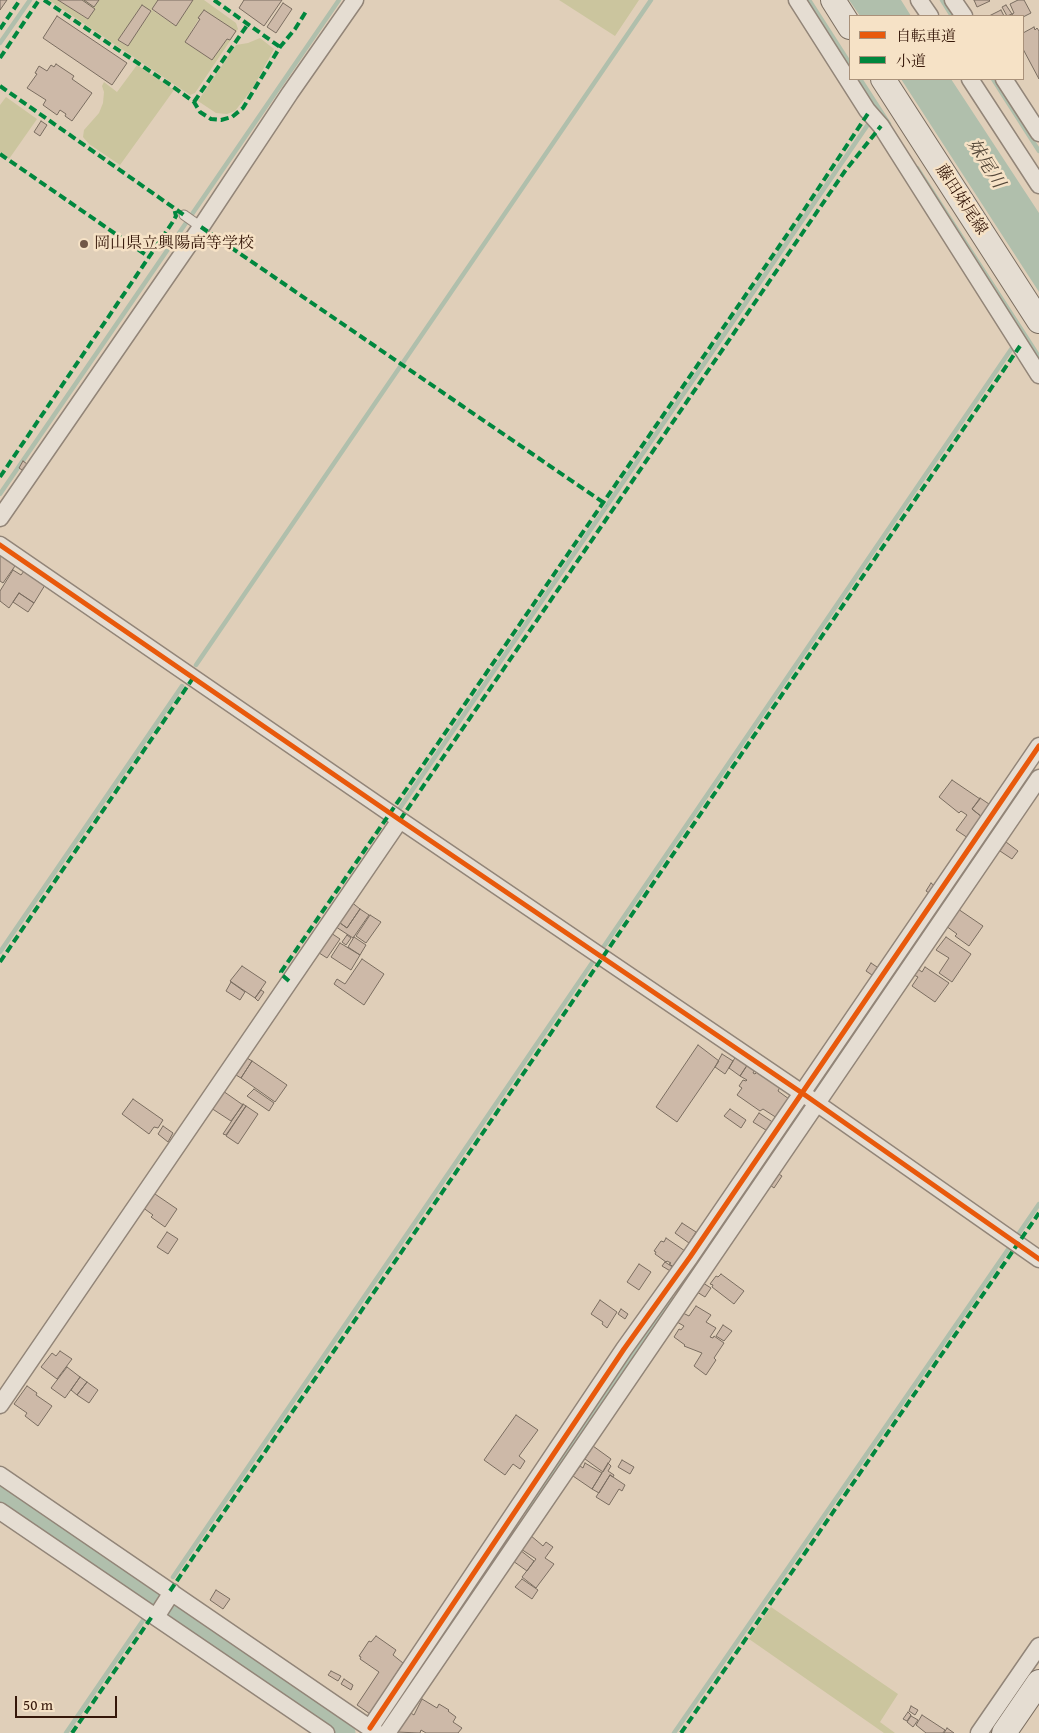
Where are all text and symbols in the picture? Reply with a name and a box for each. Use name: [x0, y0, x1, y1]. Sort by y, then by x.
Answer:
legend: [849, 15, 1024, 80]
text: 自転車道: [896, 25, 956, 46]
text: 小道: [896, 50, 926, 71]
water label: 妹尾川: [962, 135, 1008, 193]
street label: 藤田妹尾線: [931, 161, 991, 239]
place label: 岡山県立興陽高等学校: [94, 234, 254, 254]
marker: 岡山県立興陽高等学校: [78, 238, 90, 250]
scale bar: [18, 1686, 120, 1718]
text: 50 m: [23, 1694, 53, 1715]

